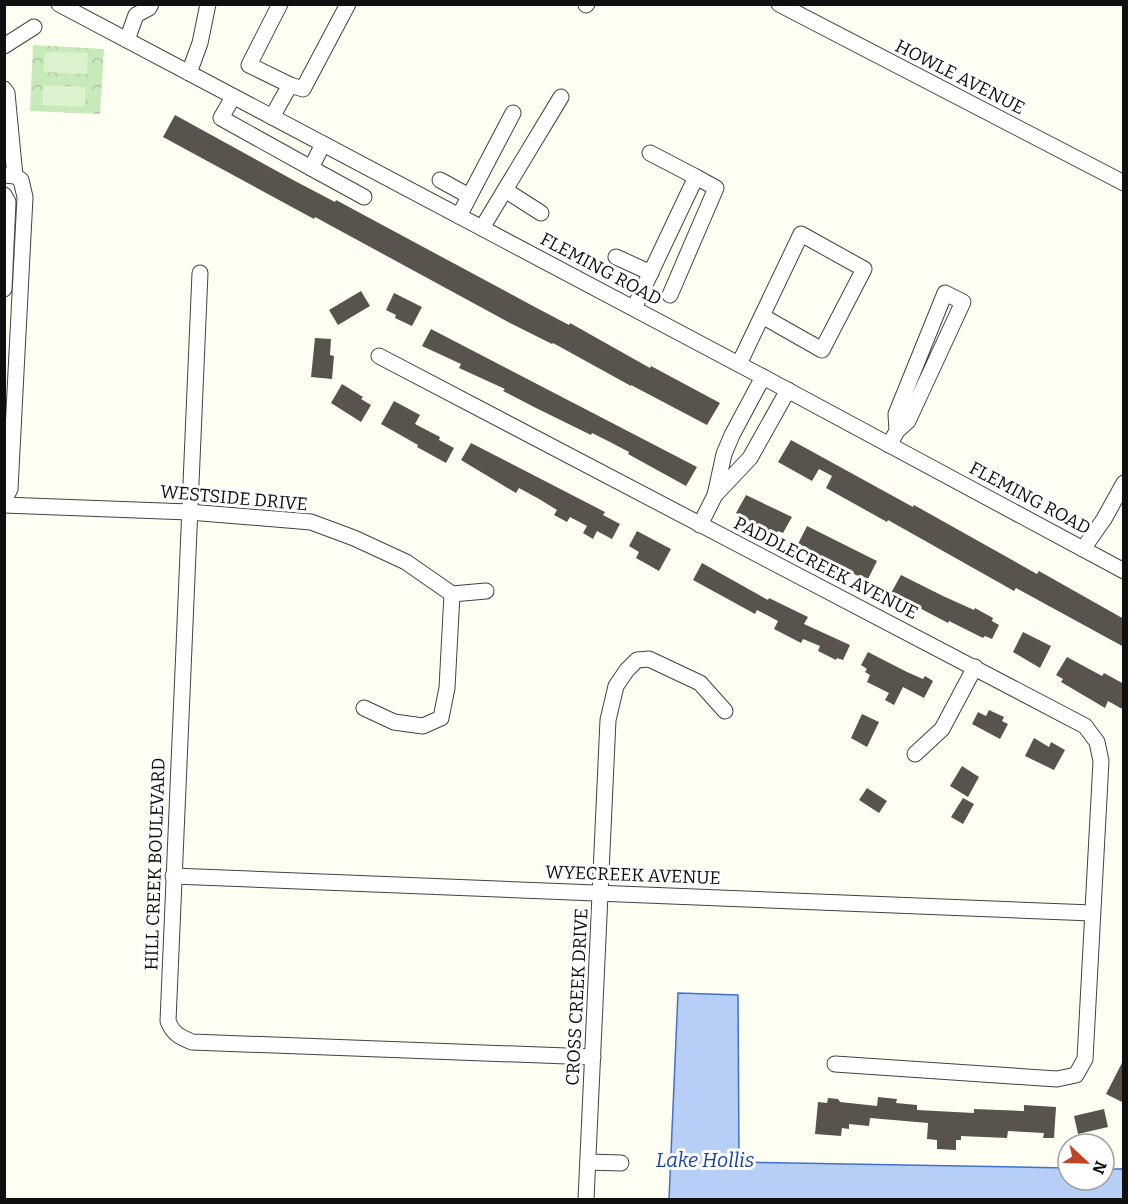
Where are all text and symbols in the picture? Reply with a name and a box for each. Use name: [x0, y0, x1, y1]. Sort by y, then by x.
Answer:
street label: HOWLE AVENUE: [892, 35, 1028, 119]
street label: FLEMING ROAD: [537, 228, 665, 310]
street label: FLEMING ROAD: [966, 457, 1094, 539]
street label: WESTSIDE DRIVE: [159, 481, 309, 515]
street label: PADDLECREEK AVENUE: [730, 512, 922, 624]
street label: HILL CREEK BOULEVARD: [140, 757, 170, 971]
street label: WYECREEK AVENUE: [545, 861, 721, 889]
street label: CROSS CREEK DRIVE: [561, 908, 593, 1086]
north arrow: [1056, 1132, 1116, 1192]
water label: Lake Hollis: [656, 1148, 754, 1172]
text: N: [1088, 1158, 1111, 1177]

